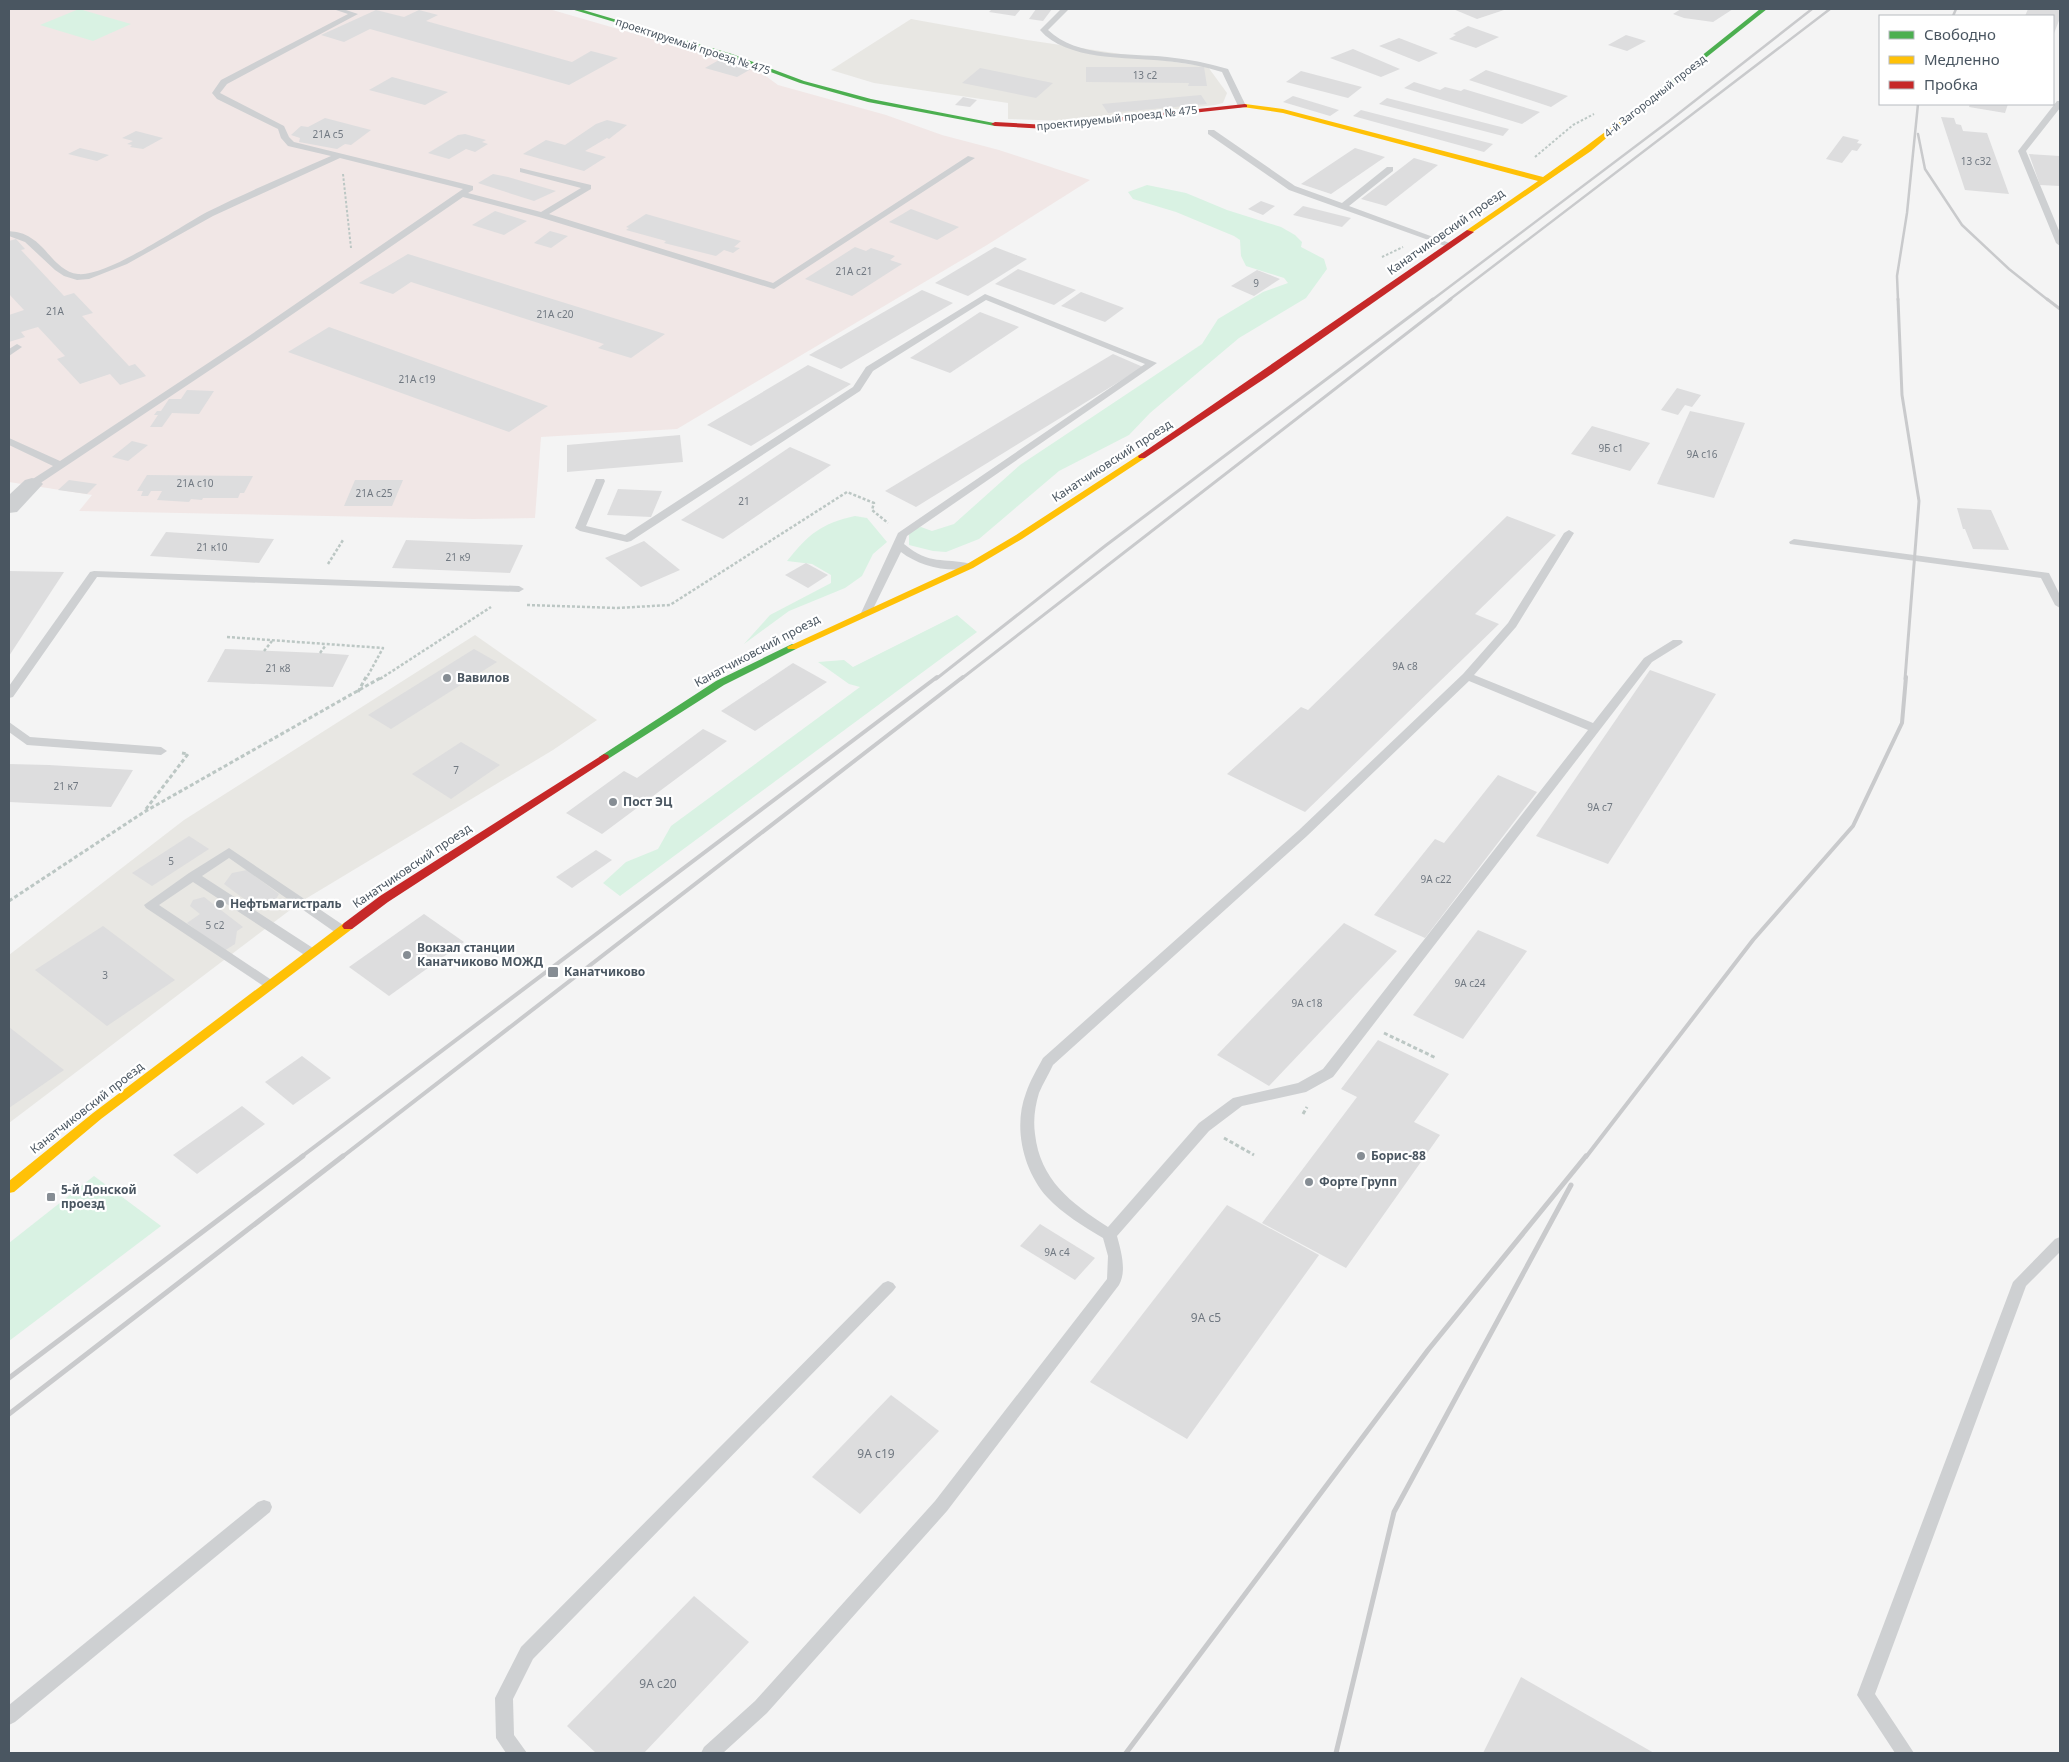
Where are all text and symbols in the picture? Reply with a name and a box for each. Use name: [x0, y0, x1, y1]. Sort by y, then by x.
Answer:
street label: проектируемый проезд № 475: [614, 13, 772, 78]
legend: [1879, 15, 2054, 105]
text: Свободно: [1924, 24, 1996, 44]
text: Медленно: [1924, 49, 2000, 69]
street label: 4-й Загородный проезд: [1601, 51, 1709, 140]
house number: 13 с2: [1133, 68, 1158, 82]
text: Пробка: [1924, 74, 1978, 94]
street label: проектируемый проезд № 475: [1036, 102, 1198, 133]
house number: 21А с5: [312, 127, 344, 141]
house number: 13 с32: [1961, 154, 1991, 168]
street label: Канатчиковский проезд: [1384, 184, 1508, 279]
house number: 21А с21: [836, 264, 872, 278]
house number: 9: [1253, 276, 1259, 290]
house number: 21А: [46, 304, 65, 318]
house number: 21А с20: [537, 307, 574, 321]
house number: 21А с19: [399, 372, 436, 386]
street label: Канатчиковский проезд: [1048, 415, 1176, 506]
house number: 9Б с1: [1598, 441, 1624, 455]
house number: 9А с16: [1686, 447, 1718, 461]
house number: 21А с10: [177, 476, 214, 490]
house number: 21А с25: [356, 486, 393, 500]
house number: 21: [738, 494, 750, 508]
house number: 21 к10: [197, 540, 228, 554]
house number: 21 к9: [445, 550, 471, 564]
street label: Канатчиковский проезд: [691, 610, 823, 691]
house number: 9А с8: [1392, 659, 1418, 673]
house number: 21 к8: [265, 661, 291, 675]
place label: Вавилов: [457, 669, 509, 686]
marker: Вавилов: [441, 672, 453, 684]
house number: 7: [453, 763, 459, 777]
house number: 21 к7: [53, 779, 79, 793]
place label: Пост ЭЦ: [623, 793, 673, 810]
marker: Пост ЭЦ: [607, 796, 619, 808]
house number: 9А с7: [1587, 800, 1613, 814]
street label: Канатчиковский проезд: [349, 819, 475, 912]
house number: 5: [168, 854, 174, 868]
house number: 9А с22: [1420, 872, 1452, 886]
place label: Нефтьмагистраль: [230, 895, 342, 912]
marker: Нефтьмагистраль: [214, 898, 226, 910]
house number: 5 с2: [206, 918, 225, 932]
place label: Вокзал станции Канатчиково МОЖД: [417, 939, 544, 970]
marker: Вокзал станции Канатчиково МОЖД: [401, 949, 413, 961]
place label: Канатчиково: [564, 963, 645, 980]
marker: Канатчиково: [546, 965, 560, 979]
house number: 3: [102, 968, 108, 982]
house number: 9А с24: [1454, 976, 1486, 990]
house number: 9А с18: [1291, 996, 1323, 1010]
street label: Канатчиковский проезд: [26, 1057, 148, 1157]
place label: Борис-88: [1371, 1147, 1426, 1164]
marker: Борис-88: [1355, 1150, 1367, 1162]
place label: Форте Групп: [1319, 1173, 1397, 1190]
marker: Форте Групп: [1303, 1176, 1315, 1188]
place label: 5-й Донской проезд: [61, 1181, 137, 1212]
marker: 5-й Донской проезд: [45, 1191, 57, 1203]
house number: 9А с4: [1044, 1245, 1070, 1259]
house number: 9А с5: [1191, 1309, 1221, 1326]
house number: 9А с19: [857, 1445, 895, 1462]
house number: 9А с20: [639, 1675, 677, 1692]

